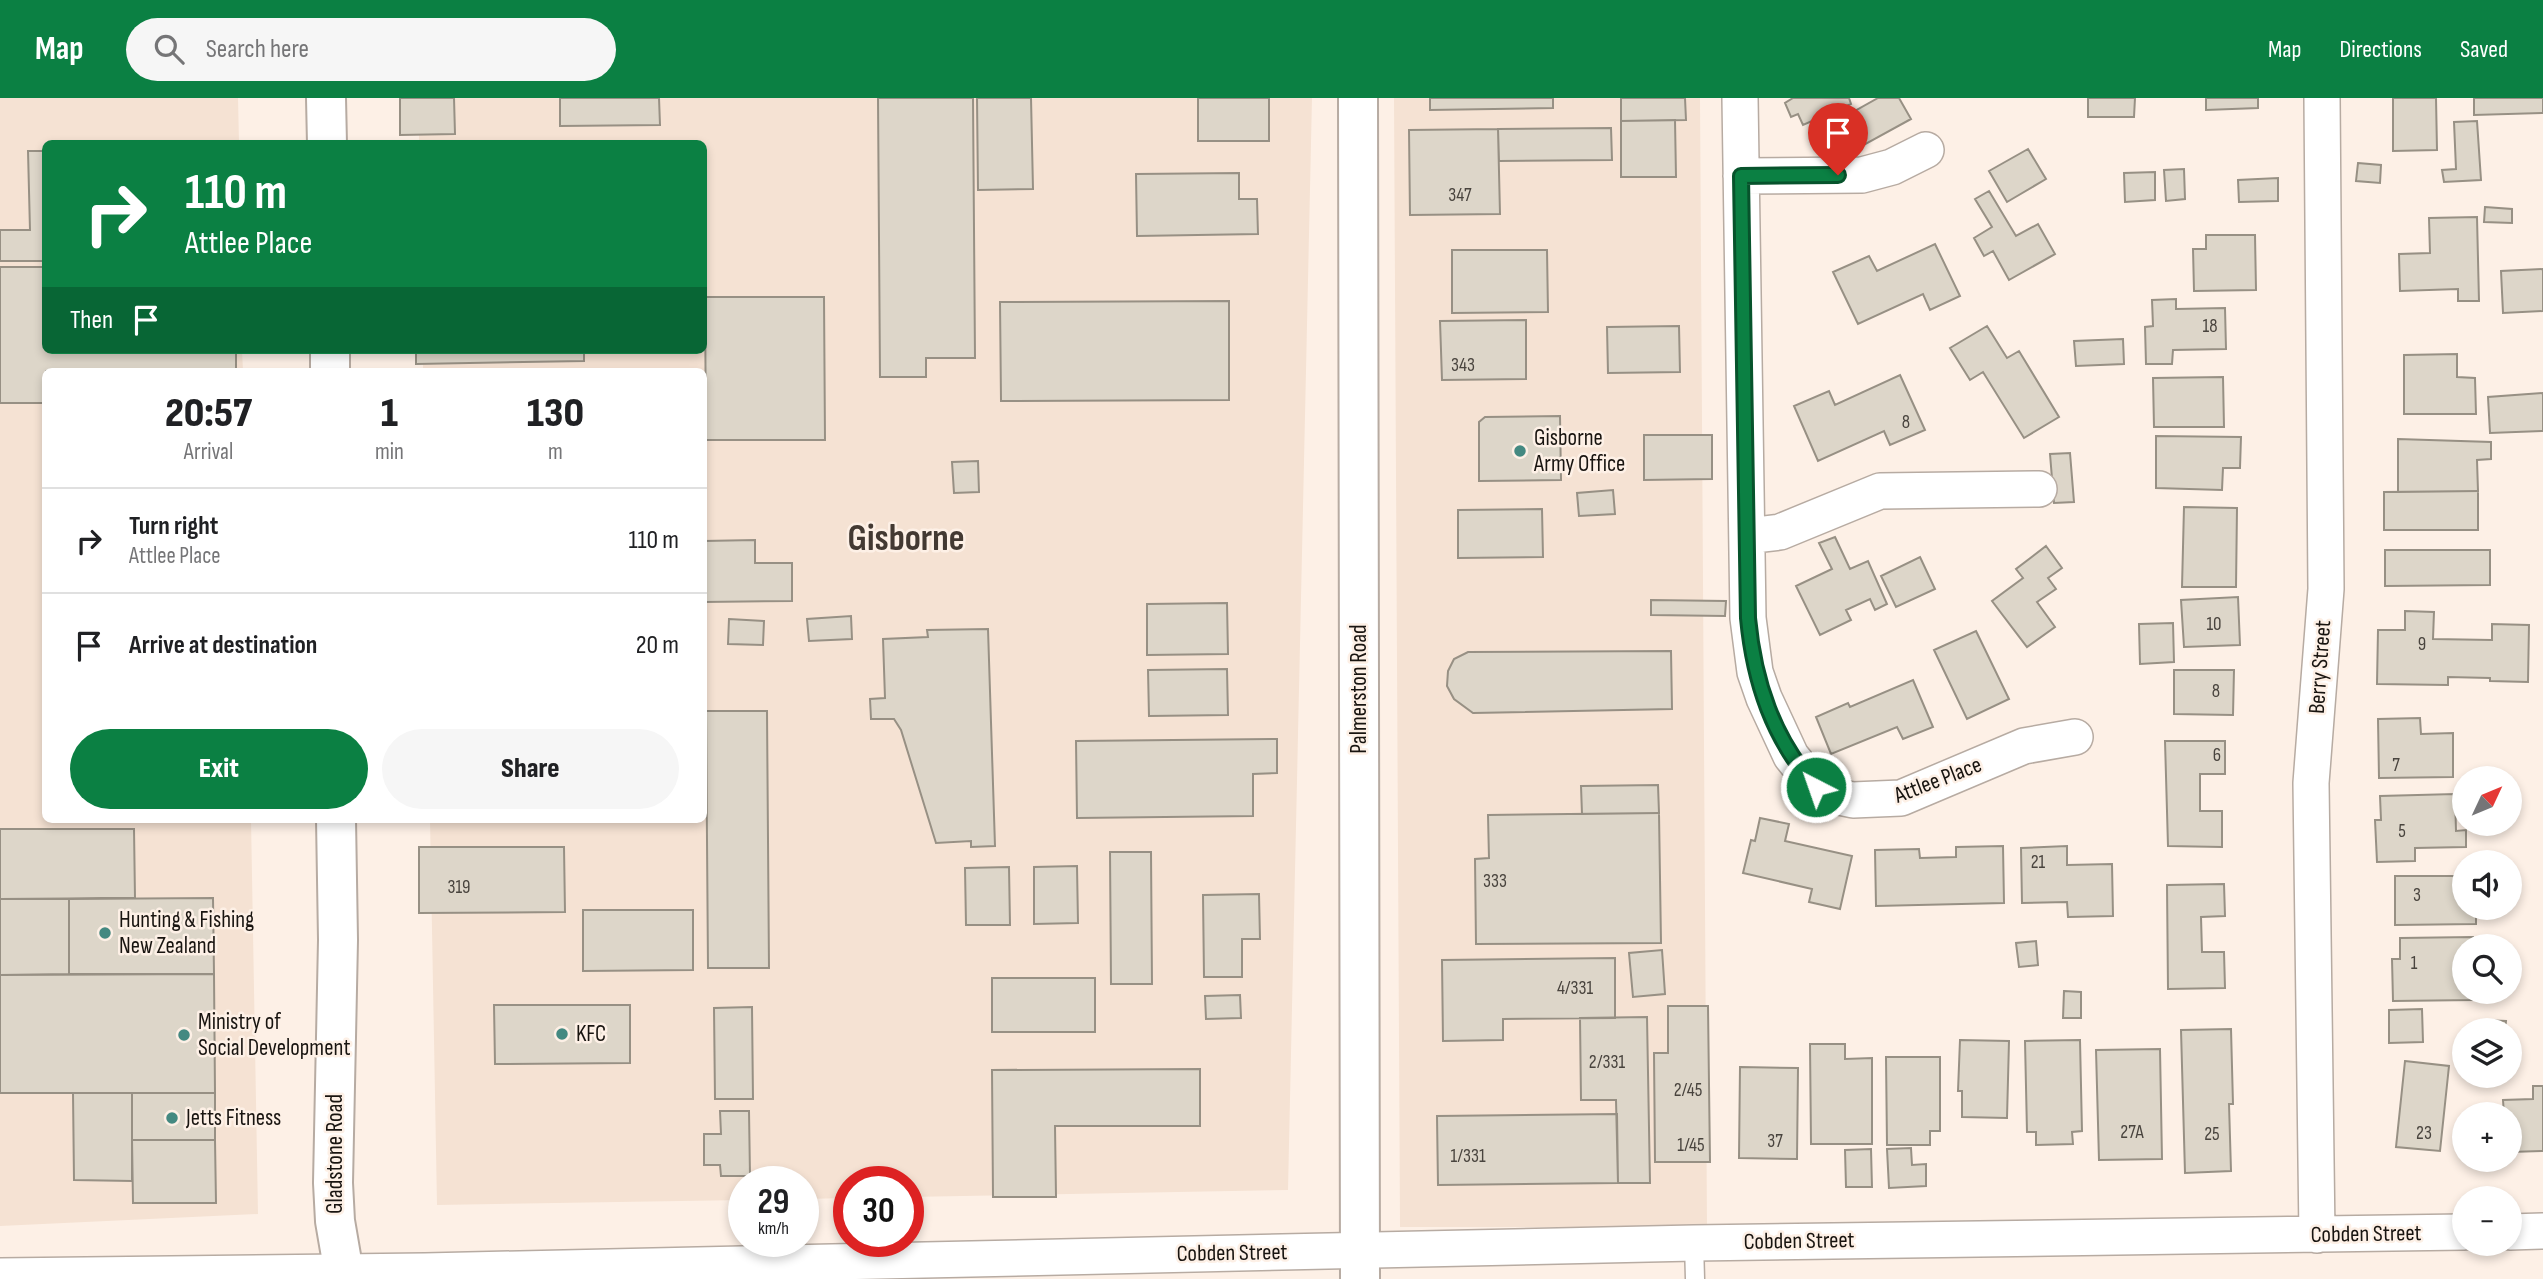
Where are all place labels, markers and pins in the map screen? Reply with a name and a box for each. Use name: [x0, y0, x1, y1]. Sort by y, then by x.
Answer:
pin: [1808, 103, 1868, 175]
place label: Gisborne Army Office: [1533, 424, 1625, 478]
marker: Gisborne Army Office: [1512, 443, 1528, 459]
place label: Hunting & Fishing New Zealand: [119, 906, 254, 960]
marker: Hunting & Fishing New Zealand: [97, 925, 113, 941]
place label: Ministry of Social Development: [198, 1008, 350, 1062]
place label: KFC: [576, 1020, 606, 1048]
marker: KFC: [554, 1026, 570, 1042]
marker: Ministry of Social Development: [176, 1027, 192, 1043]
place label: Jetts Fitness: [185, 1104, 281, 1132]
marker: Jetts Fitness: [164, 1110, 180, 1126]

